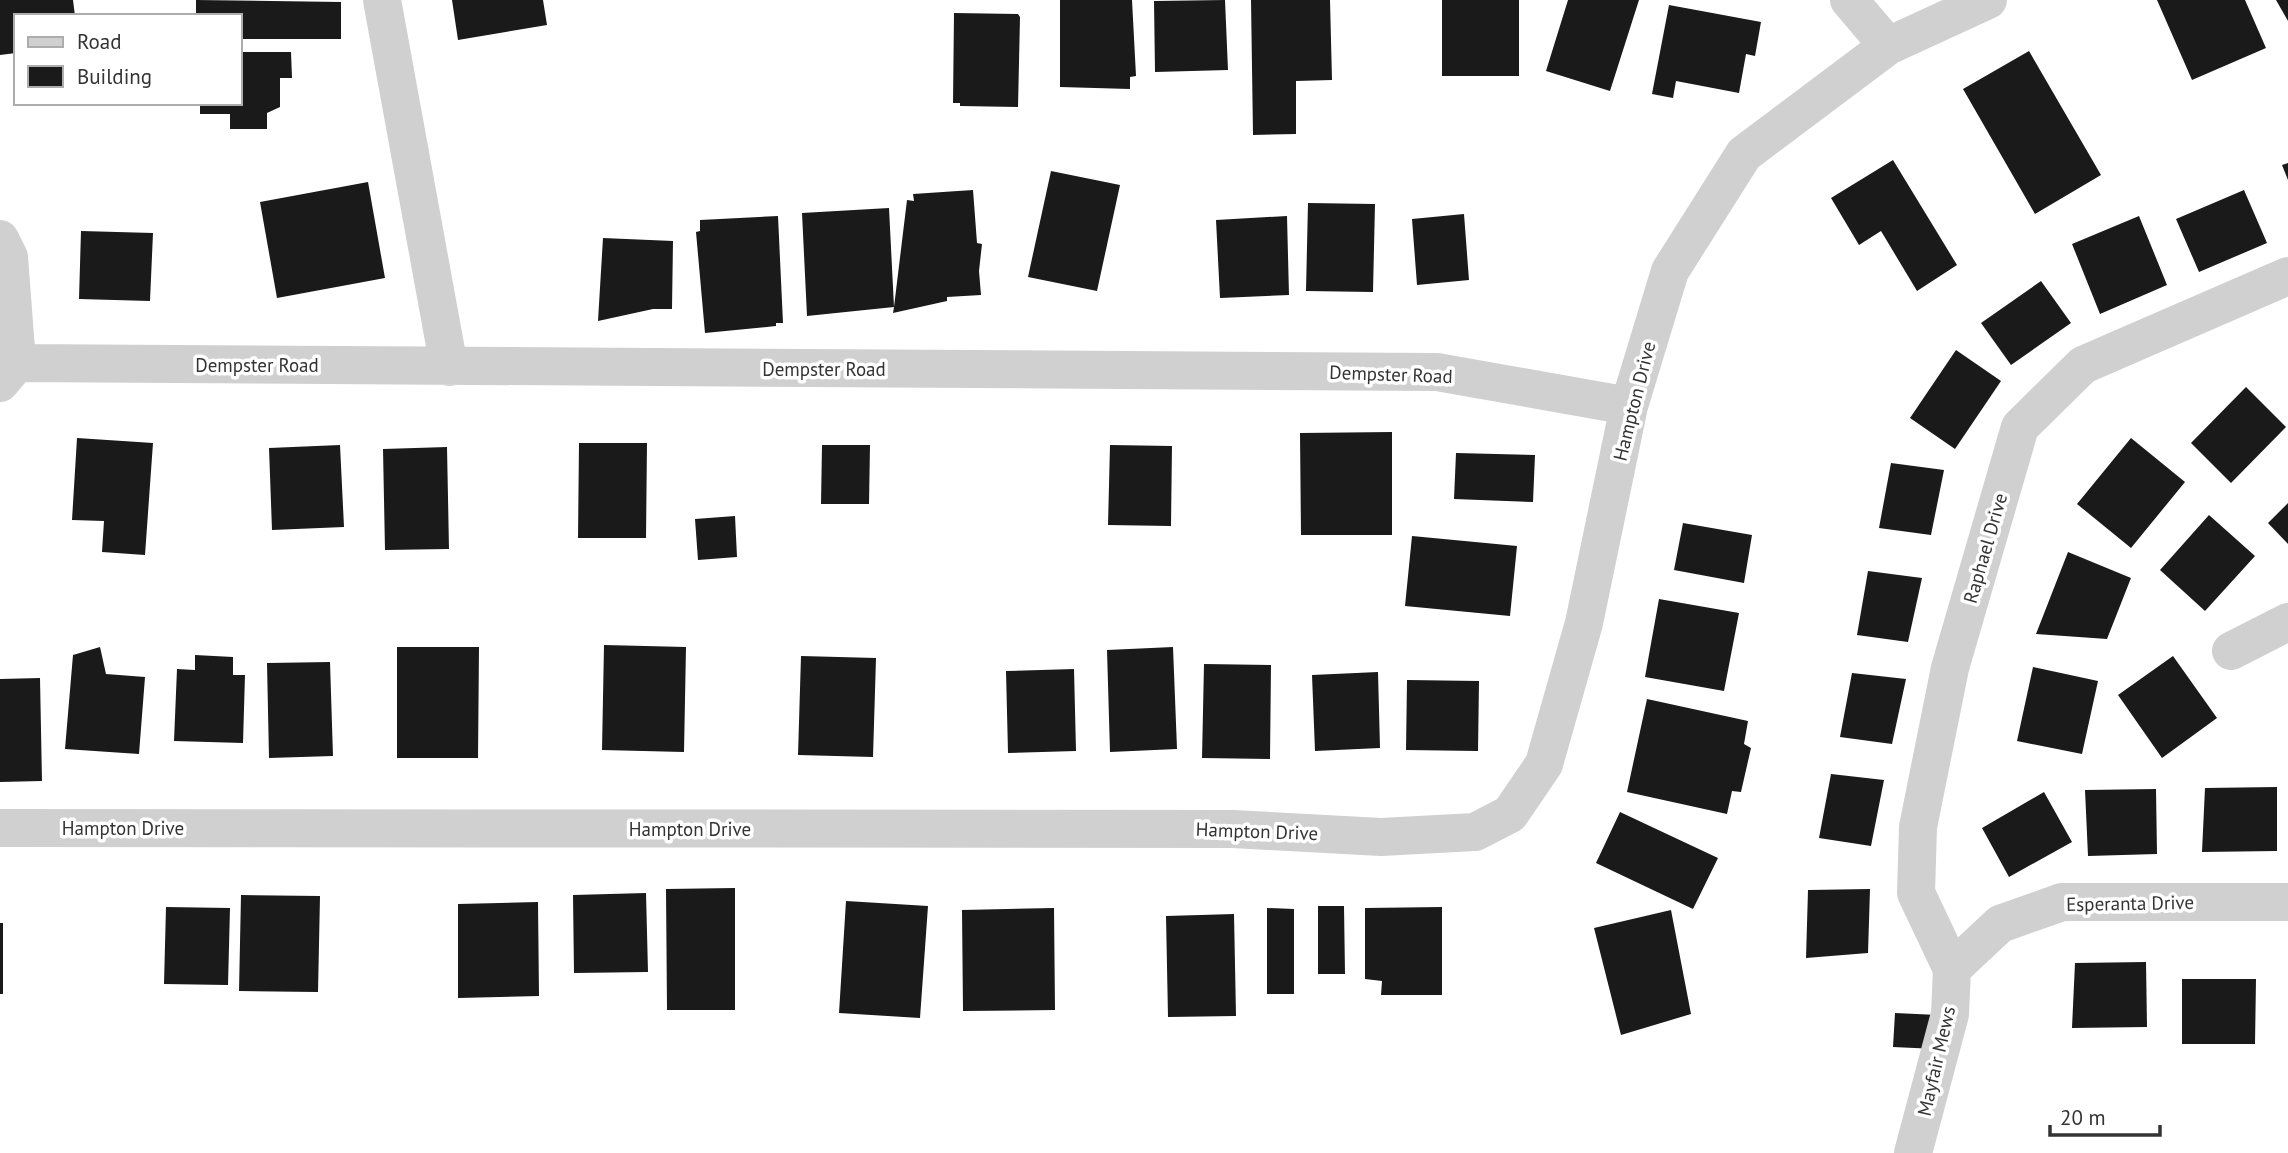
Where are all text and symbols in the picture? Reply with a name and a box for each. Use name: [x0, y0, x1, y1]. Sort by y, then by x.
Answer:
legend: [14, 14, 242, 105]
text: Road: [77, 28, 121, 55]
text: Building: [77, 63, 152, 90]
street label: Hampton Drive: [1608, 339, 1660, 463]
street label: Dempster Road: [195, 353, 319, 377]
street label: Dempster Road: [762, 357, 886, 381]
street label: Dempster Road: [1329, 360, 1453, 388]
street label: Raphael Drive: [1958, 490, 2012, 606]
street label: Hampton Drive: [62, 816, 184, 840]
street label: Hampton Drive: [629, 817, 751, 841]
street label: Hampton Drive: [1195, 817, 1319, 845]
street label: Esperanta Drive: [2066, 890, 2194, 916]
street label: Mayfair Mews: [1912, 1004, 1960, 1118]
scale bar: [2050, 1094, 2160, 1138]
text: 20 m: [2060, 1104, 2106, 1131]

